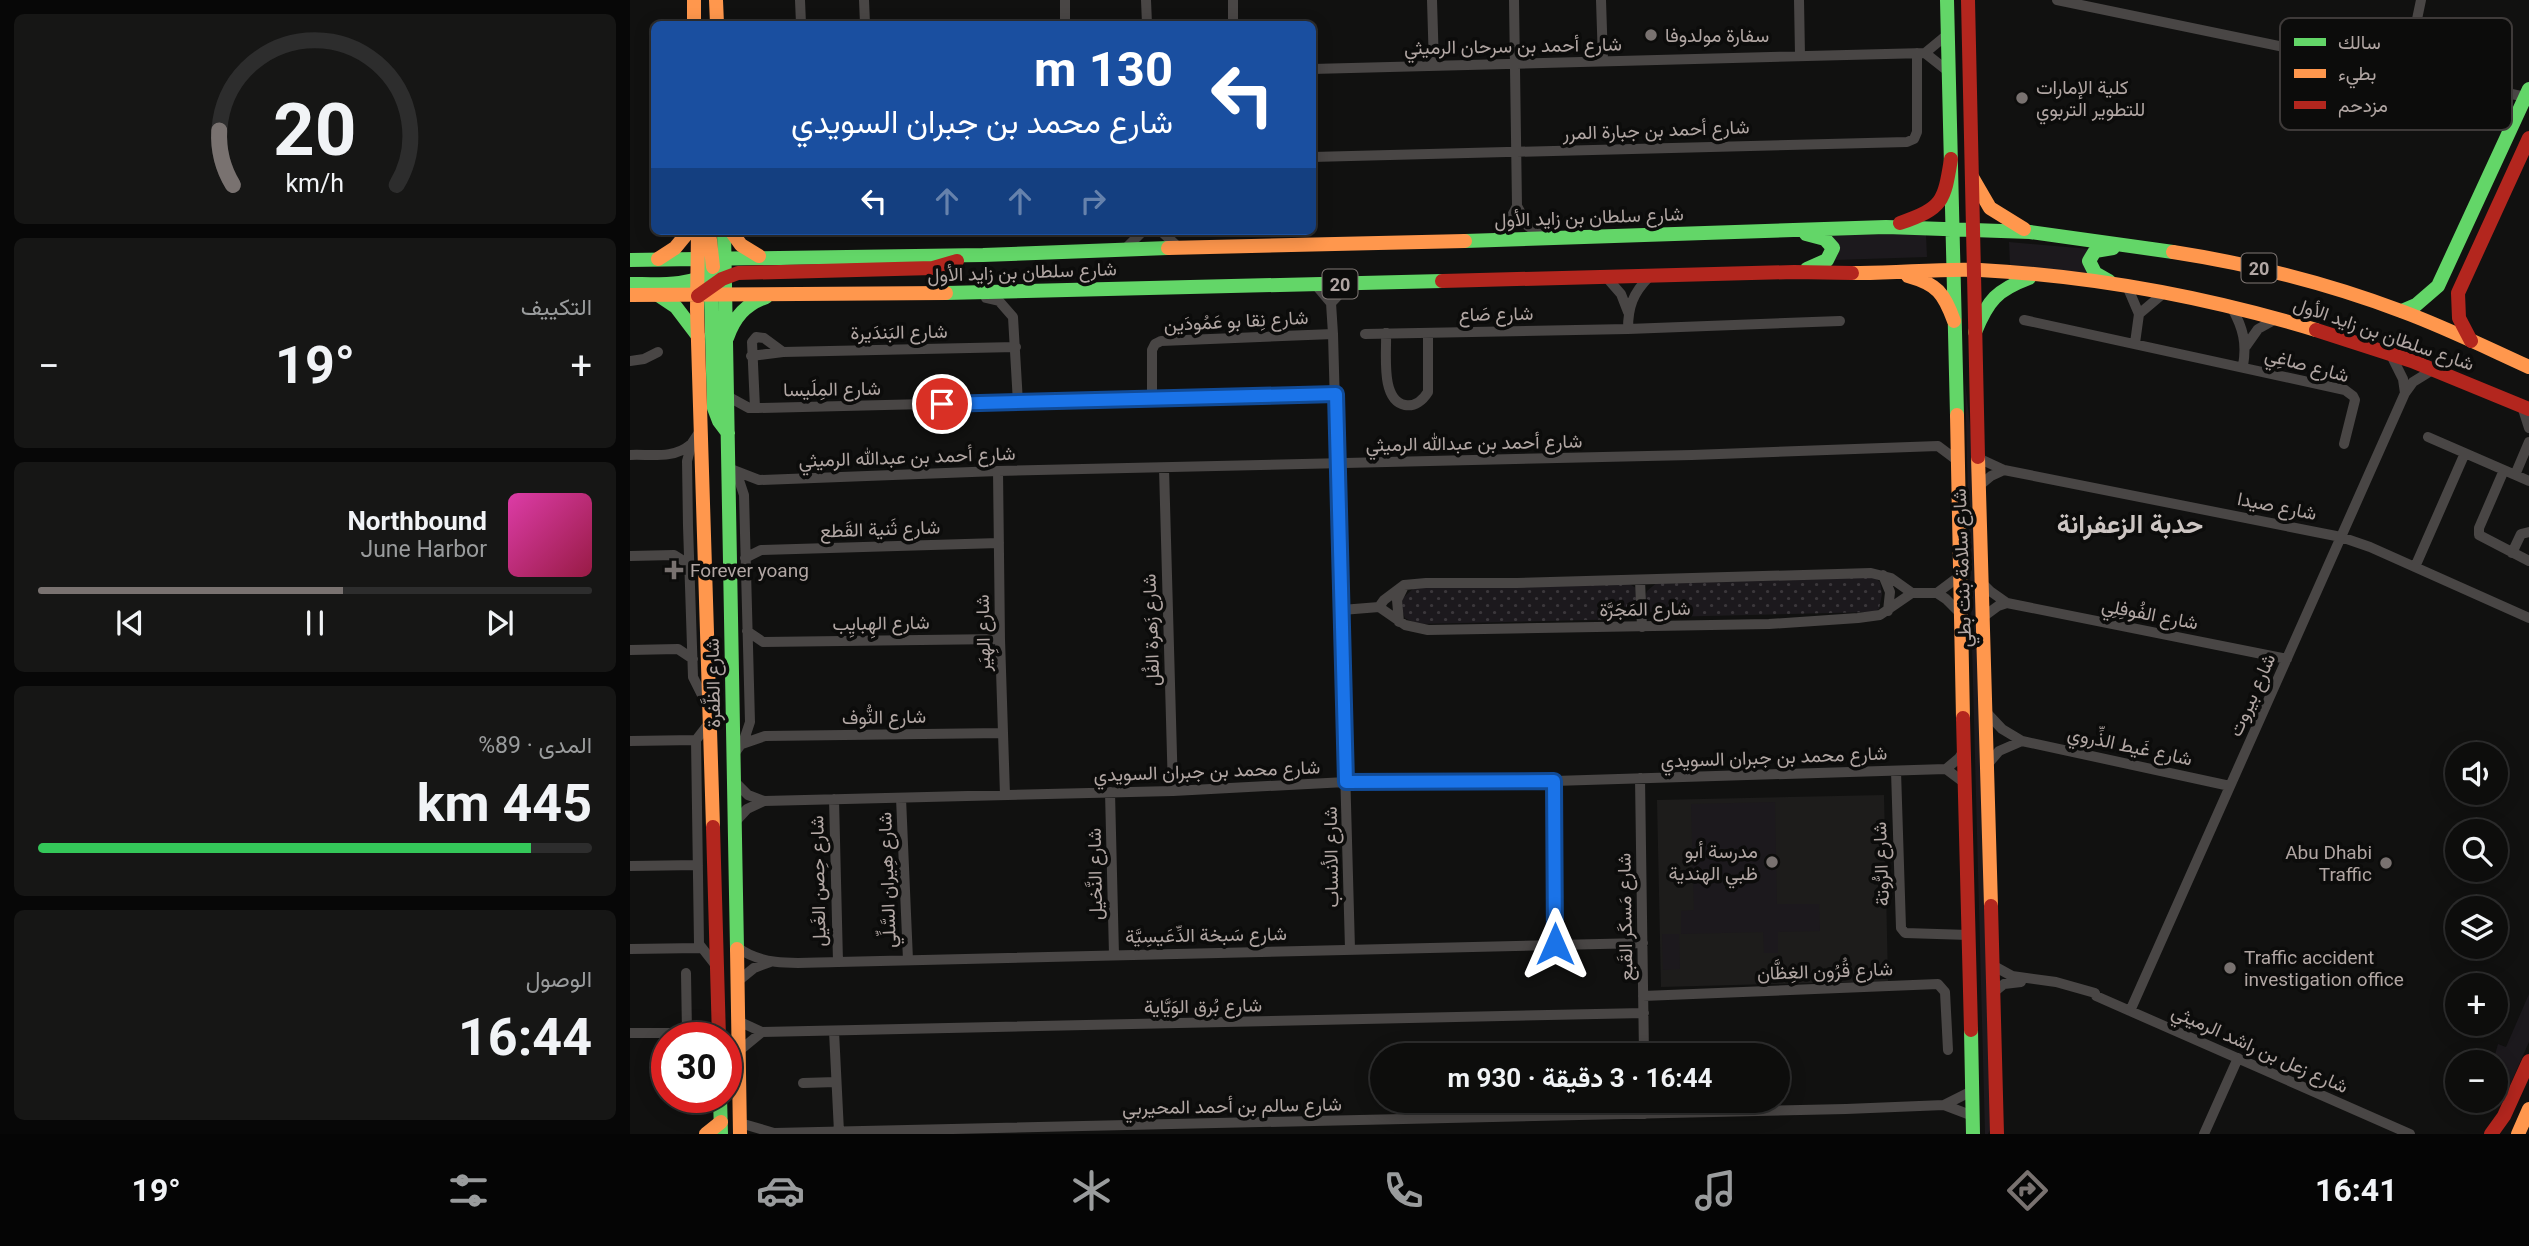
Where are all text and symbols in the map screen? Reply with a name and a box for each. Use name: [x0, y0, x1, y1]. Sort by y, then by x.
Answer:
legend: [2280, 18, 2512, 130]
place label: سفارة مولدوفا: [1665, 24, 1769, 47]
marker: سفارة مولدوفا: [1643, 27, 1659, 43]
text: سالك: [2338, 31, 2381, 54]
street label: شارع أحمد بن سرحان الرميثي: [1404, 33, 1622, 63]
text: 130 m: [1034, 41, 1173, 98]
icon: left: [1197, 49, 1288, 140]
text: بطيء: [2338, 62, 2376, 89]
place label: كلية الإمارات للتطوير التربوي: [2036, 76, 2145, 125]
text: 20: [273, 87, 357, 173]
marker: كلية الإمارات للتطوير التربوي: [2014, 90, 2030, 106]
text: مزدحم: [2338, 94, 2388, 118]
text: شارع محمد بن جبران السويدي: [791, 103, 1173, 141]
street label: شارع أحمد بن جبارة المرر: [1561, 115, 1750, 146]
text: km/h: [286, 169, 344, 198]
icon: left: [855, 182, 893, 220]
icon: ahead: [928, 182, 966, 220]
icon: ahead: [1001, 182, 1039, 220]
icon: right: [1074, 182, 1112, 220]
street label: شارع سلطان بن زايد الأول: [1494, 202, 1684, 233]
road number: 20: [2242, 254, 2276, 282]
street label: شارع سلطان بن زايد الأول: [927, 257, 1117, 288]
road number: 20: [1322, 270, 1358, 298]
street label: شارع سلطان بن زايد الأول: [2290, 292, 2477, 377]
text: التكييف: [521, 294, 592, 321]
street label: شارع صَاع: [1458, 302, 1534, 327]
street label: شارع نِقا بو عَمُودَين: [1163, 306, 1309, 337]
street label: شارع البَندَيرة: [850, 320, 948, 345]
text: 19°: [275, 335, 355, 396]
street label: شارع صاغِي: [2261, 343, 2352, 391]
text: −: [38, 344, 60, 388]
text: +: [570, 344, 592, 388]
pin: [912, 374, 972, 434]
street label: شارع المِلَيسا: [783, 377, 881, 402]
icon: arrive: [923, 385, 961, 423]
street label: شارع أحمد بن عبدالله الرميثي: [1365, 430, 1583, 460]
street label: شارع أحمد بن عبدالله الرميثي: [798, 442, 1016, 476]
street label: شارع صيدا: [2235, 487, 2319, 526]
street label: شارع سلامة بنت بطي: [1948, 488, 1980, 648]
text: Northbound: [347, 506, 487, 536]
district label: حدبة الزعفرانة: [2057, 509, 2203, 540]
street label: شارع ثَنية القَطع: [819, 515, 941, 545]
text: June Harbor: [360, 536, 487, 563]
place label: Forever yoang: [690, 559, 809, 582]
marker: Forever yoang: [664, 560, 684, 580]
street label: شارع زَهرة الفُل: [1138, 573, 1165, 687]
street label: شارع الفُوفِلِي: [2099, 593, 2200, 639]
street label: شارع الهِيَر: [971, 594, 999, 673]
street label: شارع المَجَرَّة: [1599, 597, 1691, 622]
icon: previous: [111, 604, 149, 642]
icon: pause: [296, 604, 334, 642]
icon: next: [481, 604, 519, 642]
street label: شارع الهِبايِب: [832, 611, 930, 640]
street label: شارع الظَّفرة: [699, 638, 726, 728]
street label: شارع بيروت: [2224, 650, 2281, 740]
street label: شارع النُّوف: [842, 703, 926, 730]
street label: شارع غَيط الذِّروي: [2065, 719, 2195, 774]
text: المدى · 89%: [478, 732, 592, 759]
street label: شارع محمد بن جبران السويدي: [1660, 742, 1888, 776]
map controls: [2445, 742, 2508, 1113]
button: sound: [2445, 742, 2508, 805]
street label: شارع محمد بن جبران السويدي: [1093, 756, 1321, 790]
text: 445 km: [417, 773, 592, 834]
street label: شارع الأنساب: [1319, 806, 1344, 908]
street label: شارع هِيران السَّلِّي: [870, 811, 905, 948]
street label: شارع حِصن الغَيل: [805, 815, 832, 947]
button: search: [2445, 819, 2508, 882]
street label: شارع الرُّوتة: [1868, 821, 1895, 907]
street label: شارع النَّخيل: [1083, 828, 1108, 920]
place label: مدرسة أبو ظبي الهندية: [1669, 840, 1758, 889]
place label: Abu Dhabi Traffic: [2285, 841, 2372, 886]
street label: شارع مَسكَر القَبع: [1612, 853, 1640, 981]
marker: مدرسة أبو ظبي الهندية: [1764, 854, 1780, 870]
marker: Abu Dhabi Traffic: [2378, 855, 2394, 871]
button: layers: [2445, 896, 2508, 959]
position arrow: [1518, 907, 1592, 981]
street label: شارع سَبخة الدِّعَيسِيَّة: [1125, 922, 1287, 949]
place label: Traffic accident investigation office: [2244, 946, 2404, 991]
street label: شارع قُرُون الغِظَّان: [1757, 955, 1893, 986]
marker: Traffic accident investigation office: [2222, 960, 2238, 976]
text: الوصول: [526, 966, 592, 993]
button: +: [2445, 973, 2508, 1036]
street label: شارع بُرق الوَيَّاية: [1144, 993, 1262, 1020]
street label: شارع زعل بن راشد الرميثي: [2167, 1000, 2352, 1102]
text: 16:44: [458, 1007, 592, 1068]
speed limit sign: 30: [651, 1022, 742, 1113]
button: −: [2445, 1050, 2508, 1113]
text: 16:44 · 3 دقيقة · 930 m: [1447, 1063, 1713, 1093]
street label: شارع سالم بن أحمد المحيربي: [1122, 1093, 1342, 1123]
icon: filters: [444, 1166, 493, 1215]
icon: car: [756, 1166, 805, 1215]
icon: climate: [1067, 1166, 1116, 1215]
icon: phone: [1379, 1166, 1428, 1215]
icon: music: [1691, 1166, 1740, 1215]
icon: directions: [2003, 1166, 2052, 1215]
text: 19°: [132, 1171, 181, 1209]
text: 16:41: [2315, 1171, 2398, 1209]

